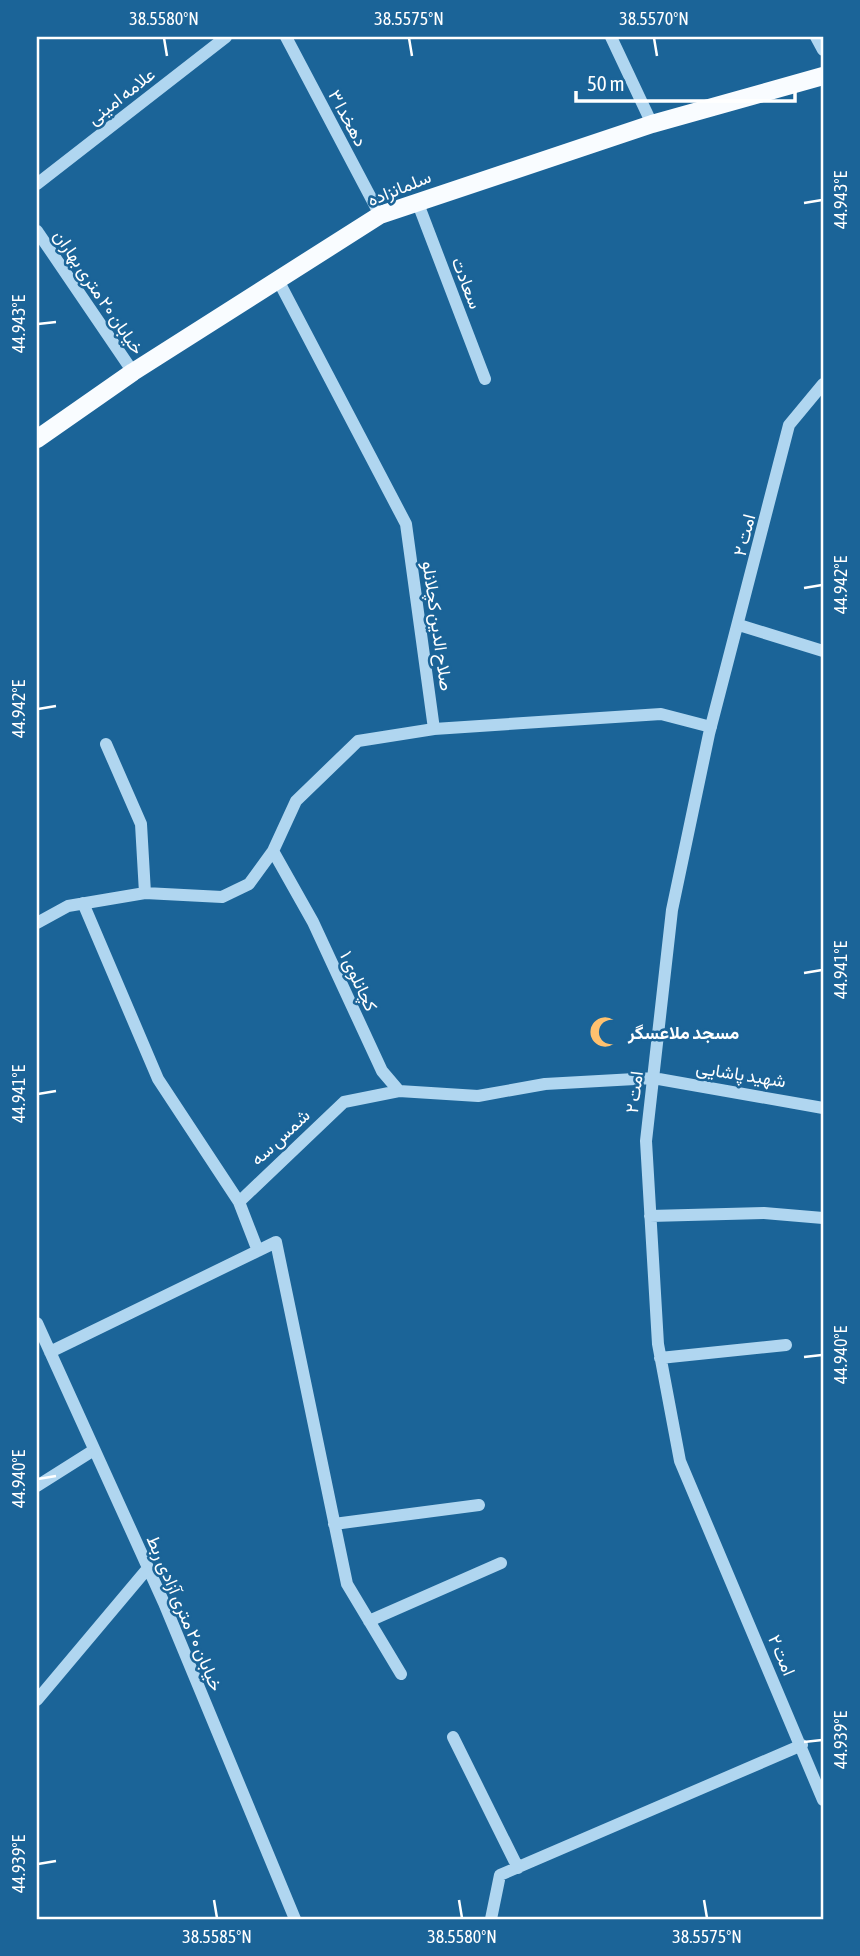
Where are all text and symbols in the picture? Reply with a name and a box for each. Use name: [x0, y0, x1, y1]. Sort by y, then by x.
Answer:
text: 38.5580°N: [129, 8, 199, 29]
text: 38.5575°N: [374, 8, 444, 29]
text: 38.5570°N: [619, 8, 689, 29]
scale bar: [576, 60, 795, 104]
street label: علامه امینی: [83, 63, 159, 130]
text: 50 m: [587, 71, 625, 95]
street label: دهخدا ۳: [324, 86, 372, 150]
street label: سلمانزاده: [364, 166, 434, 211]
text: 44.943°E: [830, 171, 851, 229]
street label: خیابان ۲۰ متری بهاران: [49, 226, 148, 359]
street label: سعادت: [448, 254, 486, 312]
text: 44.943°E: [8, 295, 29, 353]
street label: امت ۲: [729, 512, 759, 558]
text: 44.942°E: [830, 556, 851, 614]
street label: صلاح الدین کچلانلو: [417, 560, 458, 693]
text: 44.942°E: [8, 680, 29, 738]
text: 44.941°E: [830, 941, 851, 999]
street label: کچانلوی ۱: [334, 947, 382, 1015]
mosque icon: مسجد ملاعسگر: [588, 1015, 622, 1049]
place label: مسجد ملاعسگر: [627, 1022, 740, 1044]
street label: شهید پاشایی: [694, 1057, 787, 1093]
text: 44.941°E: [8, 1065, 29, 1123]
street label: امت ۲: [621, 1070, 647, 1114]
street label: شمس سه: [246, 1105, 314, 1170]
text: 44.940°E: [830, 1326, 851, 1384]
text: 44.940°E: [8, 1450, 29, 1508]
street label: خیابان ۲۰ متری آزادی ربط: [142, 1532, 227, 1695]
street label: امت ۲: [764, 1631, 800, 1679]
text: 44.939°E: [830, 1711, 851, 1769]
text: 44.939°E: [8, 1835, 29, 1893]
text: 38.5585°N: [182, 1926, 252, 1947]
text: 38.5580°N: [427, 1926, 497, 1947]
text: 38.5575°N: [672, 1926, 742, 1947]

